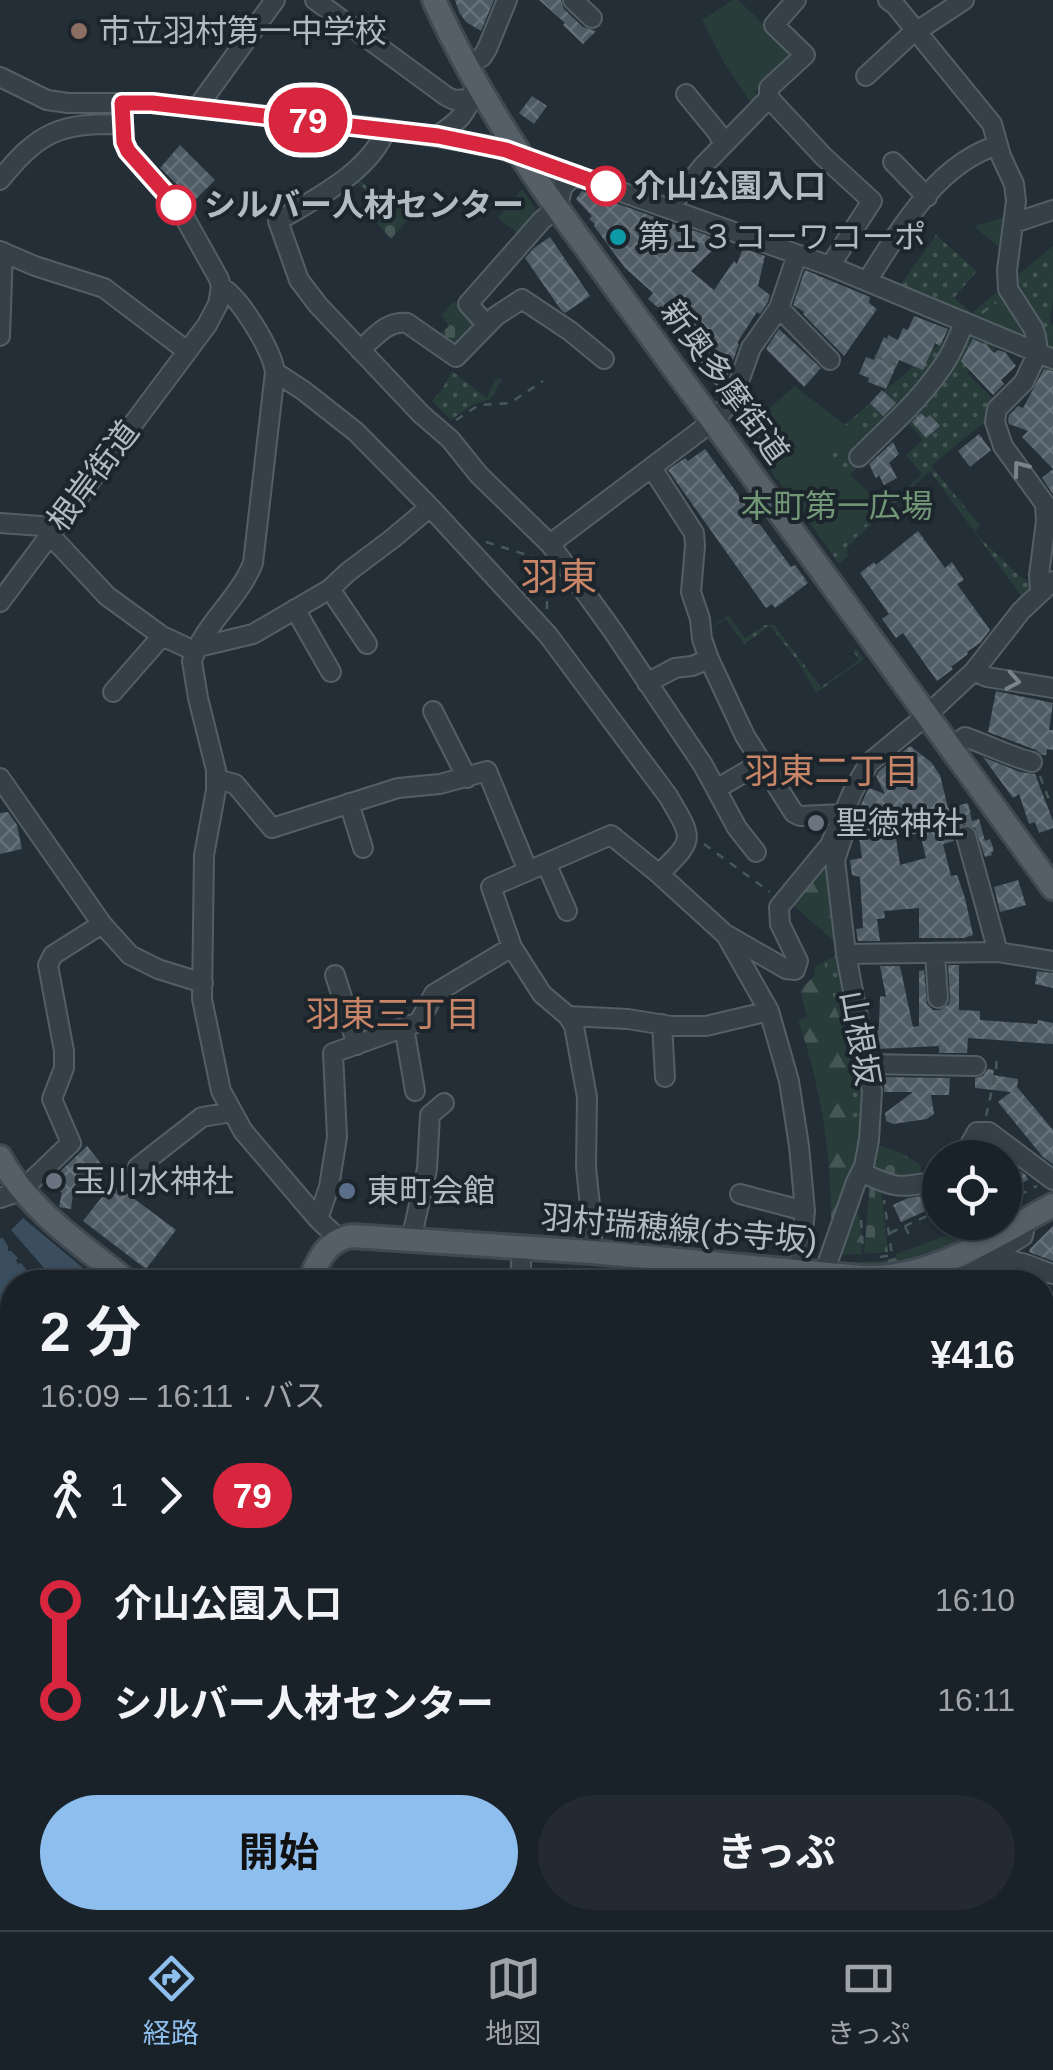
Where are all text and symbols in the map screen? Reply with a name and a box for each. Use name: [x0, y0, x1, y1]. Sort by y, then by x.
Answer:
place label: 市立羽村第一中学校: [99, 13, 387, 49]
marker: 市立羽村第一中学校: [68, 20, 90, 42]
line badge: 79: [263, 88, 353, 152]
text: 79: [289, 101, 327, 140]
marker: 介山公園入口: [587, 167, 625, 205]
place label: 介山公園入口: [634, 168, 826, 204]
marker: シルバー人材センター: [157, 186, 195, 224]
place label: シルバー人材センター: [204, 187, 524, 223]
place label: 第１３コーワコーポ: [638, 219, 926, 255]
marker: 第１３コーワコーポ: [607, 226, 629, 248]
street label: 新奥多摩街道: [654, 294, 796, 470]
street label: 根岸街道: [40, 414, 146, 538]
one-way arrow: [1014, 461, 1031, 479]
park label: 本町第一広場: [741, 488, 933, 524]
district label: 羽東: [521, 556, 597, 598]
one-way arrow: [1005, 670, 1021, 691]
district label: 羽東二丁目: [744, 751, 920, 790]
place label: 聖徳神社: [836, 805, 964, 841]
marker: 聖徳神社: [805, 812, 827, 834]
street label: 山根坂: [834, 988, 886, 1088]
district label: 羽東三丁目: [305, 994, 481, 1033]
map controls: [922, 1140, 1022, 1240]
button: locate: [922, 1140, 1022, 1240]
place label: 玉川水神社: [74, 1163, 234, 1199]
marker: 玉川水神社: [43, 1170, 65, 1192]
place label: 東町会館: [367, 1173, 495, 1209]
marker: 東町会館: [336, 1180, 358, 1202]
street label: 羽村瑞穂線(お寺坂): [539, 1199, 819, 1259]
text: 2 分: [40, 1301, 141, 1363]
text: ¥416: [930, 1334, 1015, 1376]
text: 16:09 – 16:11 · バス: [40, 1378, 326, 1414]
icon: walk: [40, 1468, 95, 1523]
icon: forward: [143, 1468, 198, 1523]
text: 79: [233, 1476, 272, 1515]
text: 1: [110, 1477, 128, 1513]
text: 16:10: [935, 1582, 1015, 1618]
text: 介山公園入口: [114, 1583, 342, 1625]
text: 16:11: [937, 1682, 1015, 1718]
text: シルバー人材センター: [114, 1683, 494, 1725]
button: 開始: [40, 1795, 518, 1910]
button: きっぷ: [538, 1795, 1015, 1910]
tab: 経路: [143, 1951, 199, 2051]
tab: 地図: [485, 1951, 541, 2051]
tab: きっぷ: [827, 1951, 910, 2051]

